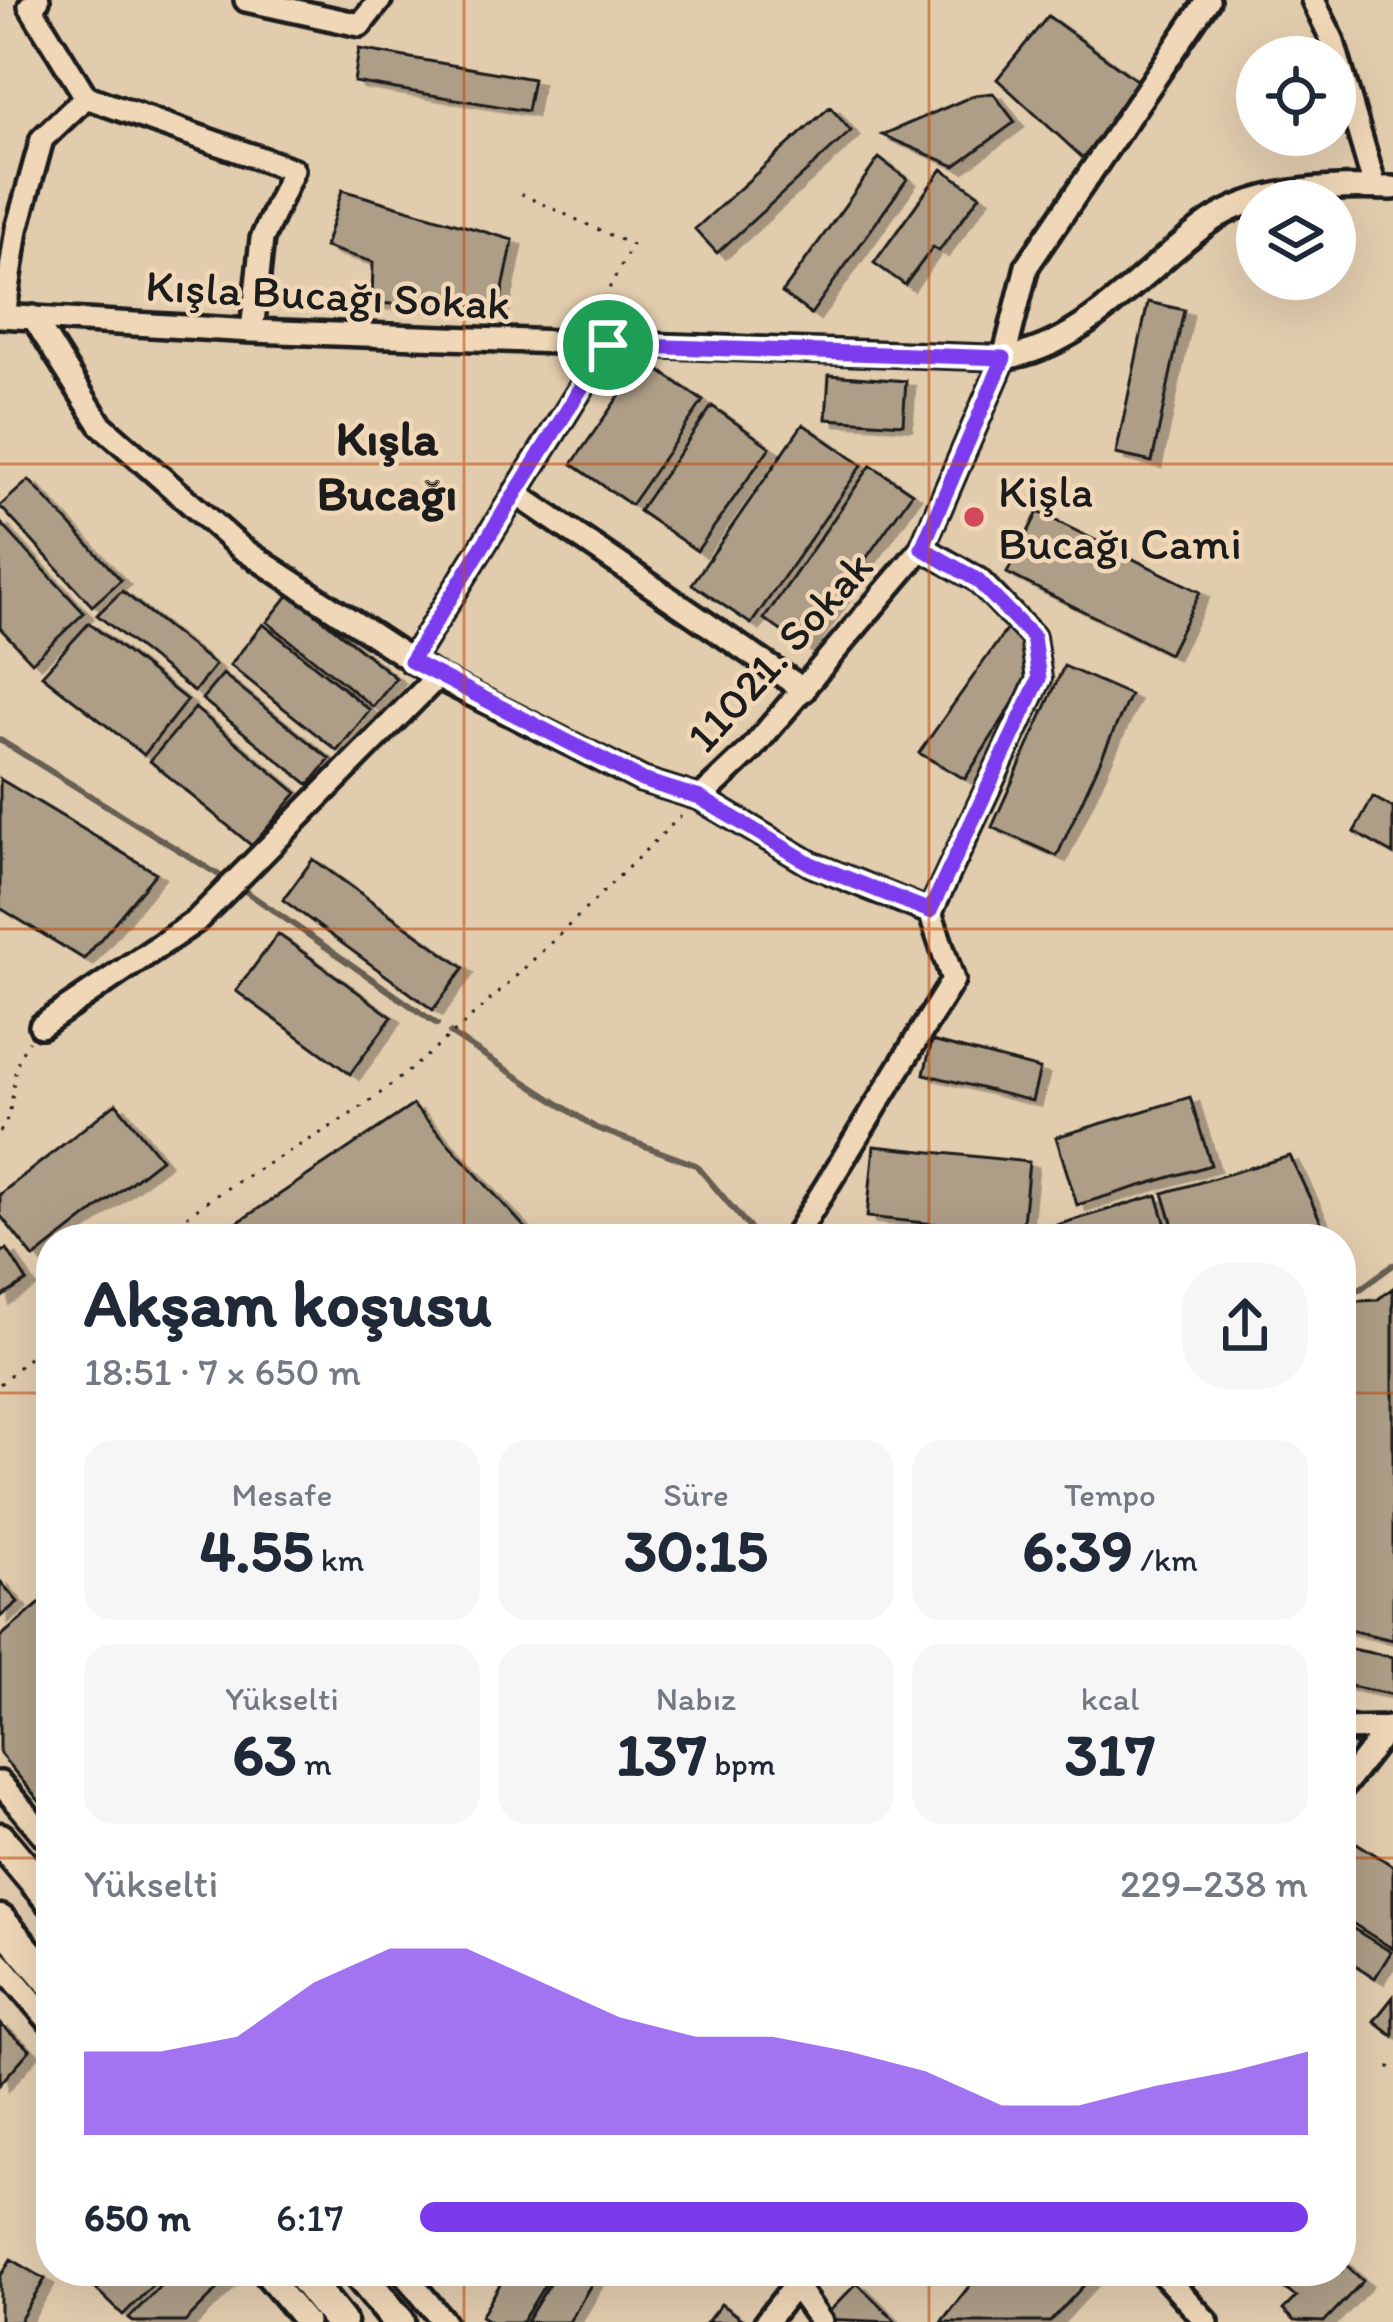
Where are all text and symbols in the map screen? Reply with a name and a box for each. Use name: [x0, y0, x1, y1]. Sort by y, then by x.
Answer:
map controls: [1236, 36, 1356, 300]
button: locate: [1236, 36, 1356, 156]
button: layers: [1236, 180, 1356, 300]
street label: Kışla Bucağı Sokak: [144, 257, 512, 331]
pin: [557, 294, 659, 396]
icon: arrive: [575, 312, 641, 378]
district label: Kışla Bucağı: [317, 409, 457, 522]
place label: Kişla Bucağı Cami: [998, 464, 1242, 570]
marker: Kişla Bucağı Cami: [961, 504, 987, 530]
street label: 11021. Sokak: [675, 539, 883, 763]
text: Akşam koşusu: [84, 1263, 492, 1343]
button: share: [1182, 1263, 1308, 1389]
text: 18:51 · 7 × 650 m: [84, 1348, 361, 1395]
text: Mesafe: [232, 1475, 332, 1514]
text: Süre: [663, 1475, 729, 1514]
text: Tempo: [1064, 1475, 1156, 1514]
text: 4.55: [200, 1514, 313, 1586]
text: 30:15: [624, 1514, 768, 1586]
text: 6:39: [1022, 1514, 1133, 1586]
text: km: [313, 1540, 364, 1579]
text: /km: [1133, 1540, 1198, 1579]
text: Yükselti: [225, 1679, 339, 1718]
text: Nabız: [656, 1679, 736, 1718]
text: kcal: [1081, 1679, 1139, 1718]
text: 63: [232, 1718, 297, 1790]
text: 137: [617, 1718, 707, 1790]
text: 317: [1065, 1718, 1155, 1790]
text: m: [297, 1744, 332, 1783]
text: bpm: [707, 1744, 775, 1783]
text: Yükselti: [84, 1860, 218, 1907]
text: 229–238 m: [1120, 1860, 1308, 1907]
text: 650 m: [84, 2194, 191, 2241]
text: 6:17: [276, 2194, 344, 2241]

